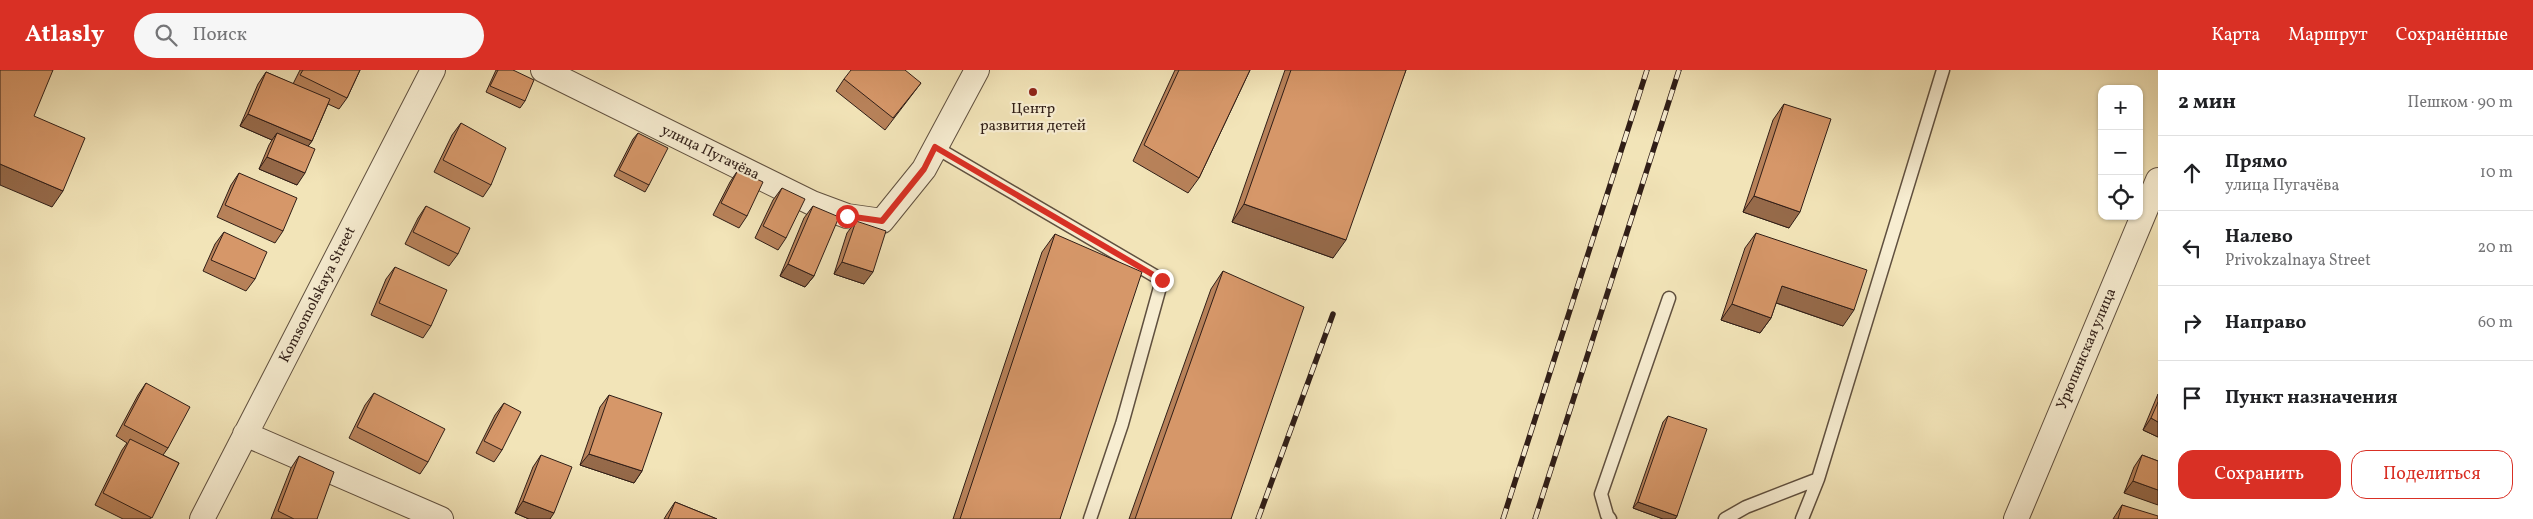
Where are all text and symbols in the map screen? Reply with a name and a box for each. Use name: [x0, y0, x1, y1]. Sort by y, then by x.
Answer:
search box: [134, 13, 484, 58]
text: Atlasly: [25, 18, 104, 52]
icon: search: [152, 21, 180, 49]
text: Поиск: [192, 22, 247, 48]
text: Карта: [2211, 23, 2260, 48]
text: Маршрут: [2288, 23, 2368, 48]
text: Сохранённые: [2396, 23, 2508, 48]
map controls: [2098, 85, 2143, 220]
button: +: [2098, 85, 2143, 130]
marker: Центр развития детей: [1027, 86, 1039, 98]
text: 2 мин: [2178, 88, 2236, 117]
text: Пешком · 90 m: [2408, 92, 2513, 114]
place label: Центр развития детей: [980, 99, 1086, 137]
street label: улица Пугачёва: [657, 120, 763, 186]
button: −: [2098, 130, 2143, 175]
text: Прямо: [2225, 149, 2287, 175]
icon: ahead: [2178, 159, 2206, 187]
text: 10 m: [2480, 162, 2513, 184]
button: locate: [2098, 175, 2143, 220]
text: улица Пугачёва: [2225, 175, 2339, 197]
route start: [836, 205, 859, 228]
street label: Komsomolskaya Street: [275, 223, 361, 367]
text: Налево: [2225, 224, 2293, 250]
icon: left: [2178, 234, 2206, 262]
text: 20 m: [2478, 237, 2513, 259]
text: Privokzalnaya Street: [2225, 250, 2371, 272]
route end: [1151, 269, 1174, 292]
street label: Урюпинская улица: [2052, 285, 2122, 413]
icon: right: [2178, 309, 2206, 337]
text: Направо: [2225, 310, 2307, 336]
text: 60 m: [2478, 312, 2513, 334]
icon: arrive: [2178, 384, 2206, 412]
text: Пункт назначения: [2225, 385, 2398, 411]
button: Сохранить: [2178, 450, 2341, 499]
button: Поделиться: [2351, 450, 2513, 499]

